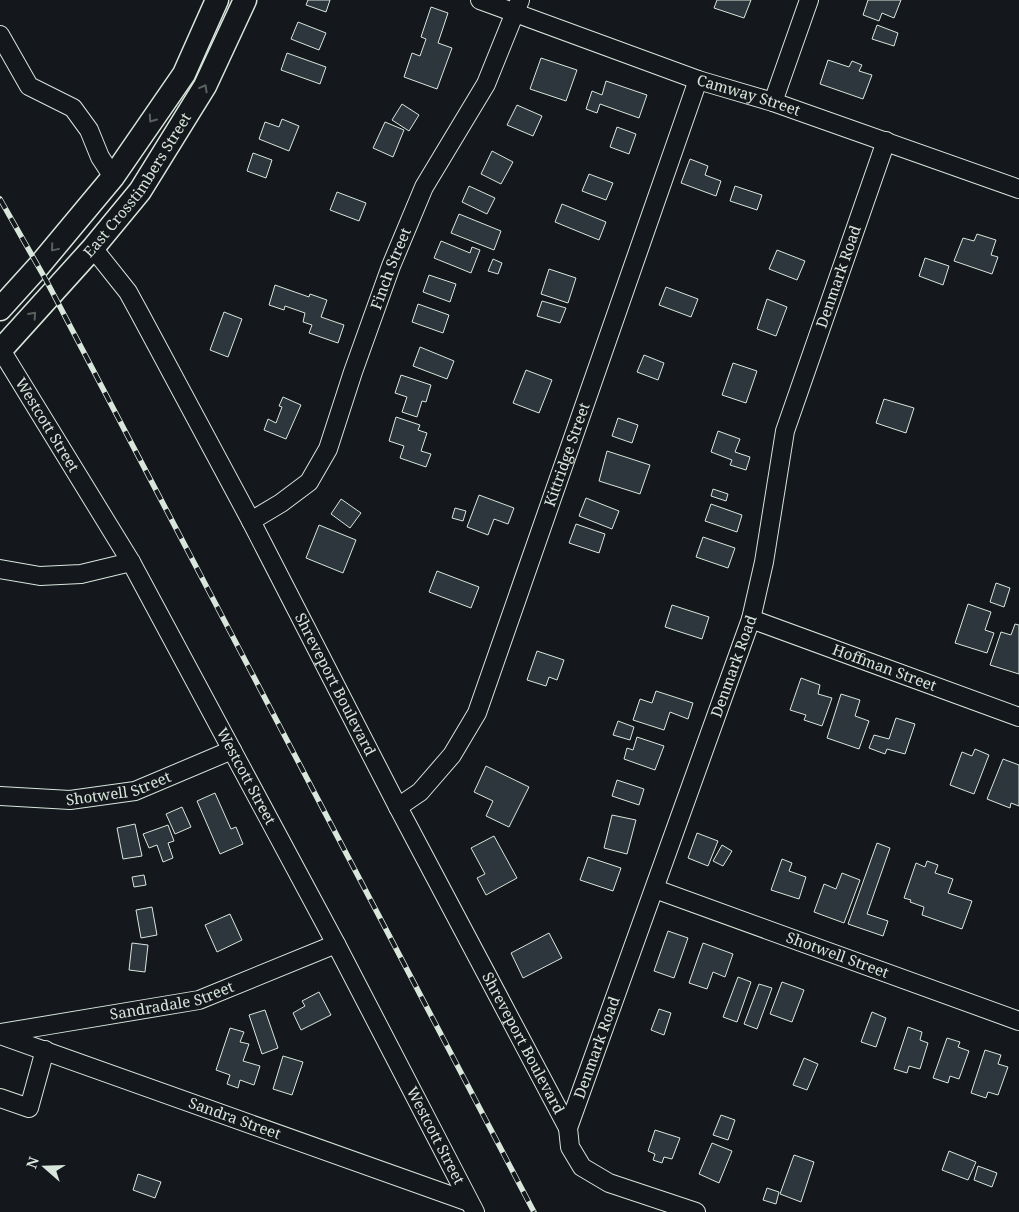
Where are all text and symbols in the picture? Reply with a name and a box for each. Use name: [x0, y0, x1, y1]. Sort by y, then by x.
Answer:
street label: Camway Street: [695, 69, 803, 120]
one-way arrow: [197, 84, 207, 93]
street label: East Crosstimbers Street: [78, 109, 195, 261]
one-way arrow: [149, 113, 158, 123]
street label: Denmark Road: [811, 222, 865, 330]
street label: Finch Street: [365, 224, 415, 312]
one-way arrow: [51, 242, 59, 251]
one-way arrow: [27, 311, 36, 320]
street label: Westcott Street: [11, 374, 84, 475]
street label: Kittridge Street: [539, 400, 594, 509]
street label: Shreveport Boulevard: [291, 609, 381, 759]
street label: Denmark Road: [705, 612, 761, 720]
street label: Hoffman Street: [830, 639, 939, 695]
street label: Westcott Street: [213, 724, 281, 828]
street label: Shotwell Street: [65, 766, 174, 809]
street label: Shotwell Street: [784, 926, 892, 982]
street label: Shreveport Boulevard: [478, 968, 570, 1117]
street label: Sandradale Street: [108, 976, 236, 1024]
street label: Denmark Road: [568, 993, 624, 1101]
street label: Westcott Street: [403, 1083, 470, 1187]
street label: Sandra Street: [186, 1092, 284, 1143]
north arrow: [20, 1142, 70, 1192]
text: N: [21, 1154, 43, 1171]

